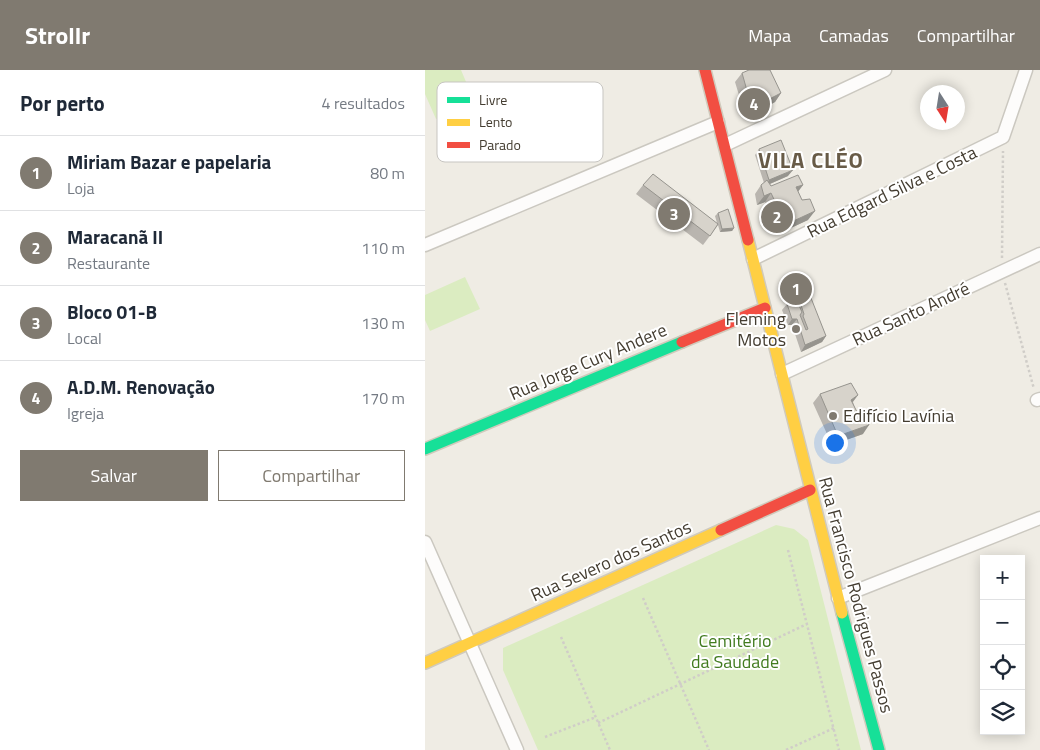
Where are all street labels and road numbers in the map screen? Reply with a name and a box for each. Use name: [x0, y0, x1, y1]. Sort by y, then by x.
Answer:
street label: Rua Edgard Silva e Costa: [802, 139, 981, 244]
street label: Rua Santo André: [848, 275, 974, 353]
street label: Rua Jorge Cury Andere: [505, 316, 671, 407]
street label: Rua Francisco Rodrigues Passos: [812, 474, 901, 716]
street label: Rua Severo dos Santos: [526, 513, 695, 608]

